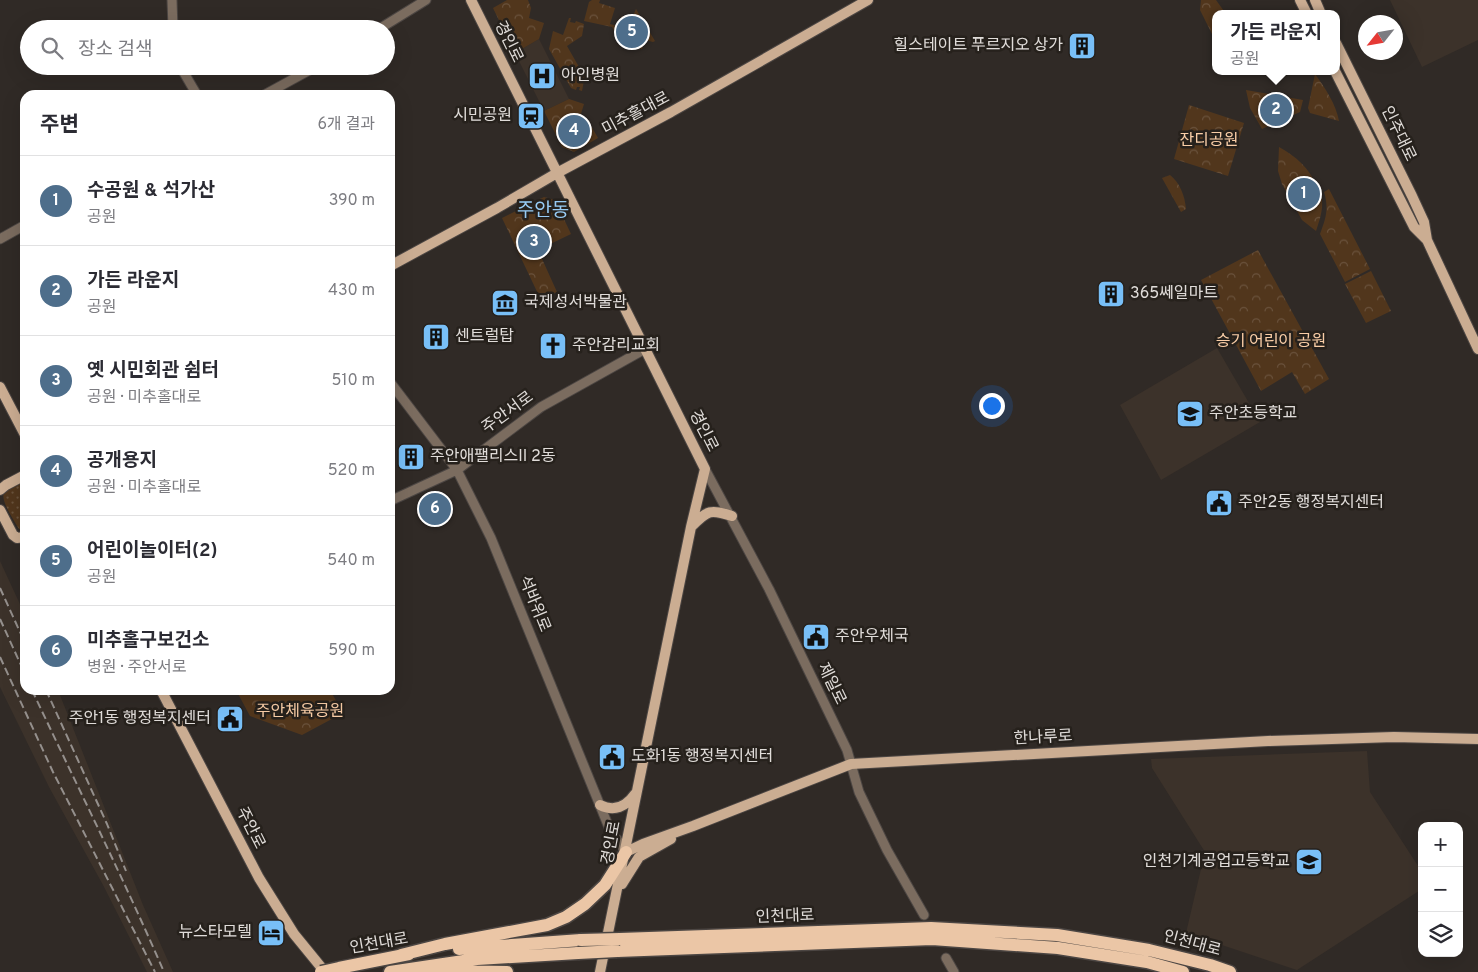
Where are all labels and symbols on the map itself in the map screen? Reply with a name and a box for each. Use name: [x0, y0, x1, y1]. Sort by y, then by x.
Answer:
pin: 5: [616, 13, 648, 51]
north arrow: [1358, 15, 1403, 60]
street label: 경인로: [489, 18, 527, 66]
building icon: 힐스테이트 푸르지오 상가: [1067, 31, 1097, 61]
place label: 힐스테이트 푸르지오 상가: [894, 36, 1063, 56]
hospital icon: 아인병원: [527, 61, 557, 91]
place label: 아인병원: [561, 66, 620, 86]
street label: 미추홀대로: [599, 88, 673, 140]
pin: 2: [1260, 91, 1292, 129]
station icon: 시민공원: [516, 101, 546, 131]
street label: 인주대로: [1376, 103, 1420, 165]
place label: 시민공원: [453, 106, 512, 126]
pin: 4: [558, 112, 590, 150]
park label: 잔디공원: [1180, 131, 1238, 151]
pin: 1: [1288, 175, 1320, 213]
district label: 주안동: [517, 199, 569, 223]
pin: 3: [518, 223, 550, 261]
building icon: 365쎄일마트: [1096, 279, 1126, 309]
place label: 365쎄일마트: [1130, 284, 1218, 304]
museum icon: 국제성서박물관: [490, 288, 520, 318]
place label: 국제성서박물관: [524, 293, 627, 313]
building icon: 센트럴탑: [421, 322, 451, 352]
place label: 센트럴탑: [455, 327, 514, 347]
church icon: 주안감리교회: [538, 331, 568, 361]
park label: 승기 어린이 공원: [1216, 332, 1326, 352]
place label: 주안감리교회: [572, 336, 660, 356]
street label: 주안서로: [478, 387, 538, 438]
your location: [979, 393, 1005, 419]
school or university icon: 주안초등학교: [1175, 399, 1205, 429]
place label: 주안초등학교: [1209, 404, 1297, 424]
street label: 경인로: [684, 407, 722, 455]
building icon: 주안애팰리스II 2동: [396, 442, 426, 472]
place label: 주안애팰리스II 2동: [430, 447, 556, 467]
public building icon: 주안2동 행정복지센터: [1204, 488, 1234, 518]
pin: 6: [419, 490, 451, 528]
place label: 주안2동 행정복지센터: [1238, 493, 1384, 513]
street label: 석바위로: [514, 573, 554, 635]
public building icon: 주안우체국: [801, 622, 831, 652]
place label: 주안우체국: [835, 627, 909, 647]
street label: 제일로: [812, 660, 850, 708]
park label: 주안체육공원: [256, 702, 344, 722]
public building icon: 주안1동 행정복지센터: [215, 704, 245, 734]
place label: 주안1동 행정복지센터: [69, 709, 211, 729]
street label: 한나루로: [1013, 726, 1073, 750]
public building icon: 도화1동 행정복지센터: [597, 742, 627, 772]
place label: 도화1동 행정복지센터: [631, 747, 773, 767]
street label: 주안로: [231, 804, 269, 852]
street label: 경인로: [598, 819, 626, 867]
school or university icon: 인천기계공업고등학교: [1294, 847, 1324, 877]
place label: 인천기계공업고등학교: [1143, 852, 1290, 872]
street label: 인천대로: [755, 906, 815, 928]
hotel icon: 뉴스타모텔: [256, 918, 286, 948]
place label: 뉴스타모텔: [178, 923, 252, 943]
street label: 인천대로: [1161, 927, 1223, 961]
street label: 인천대로: [348, 929, 410, 959]

